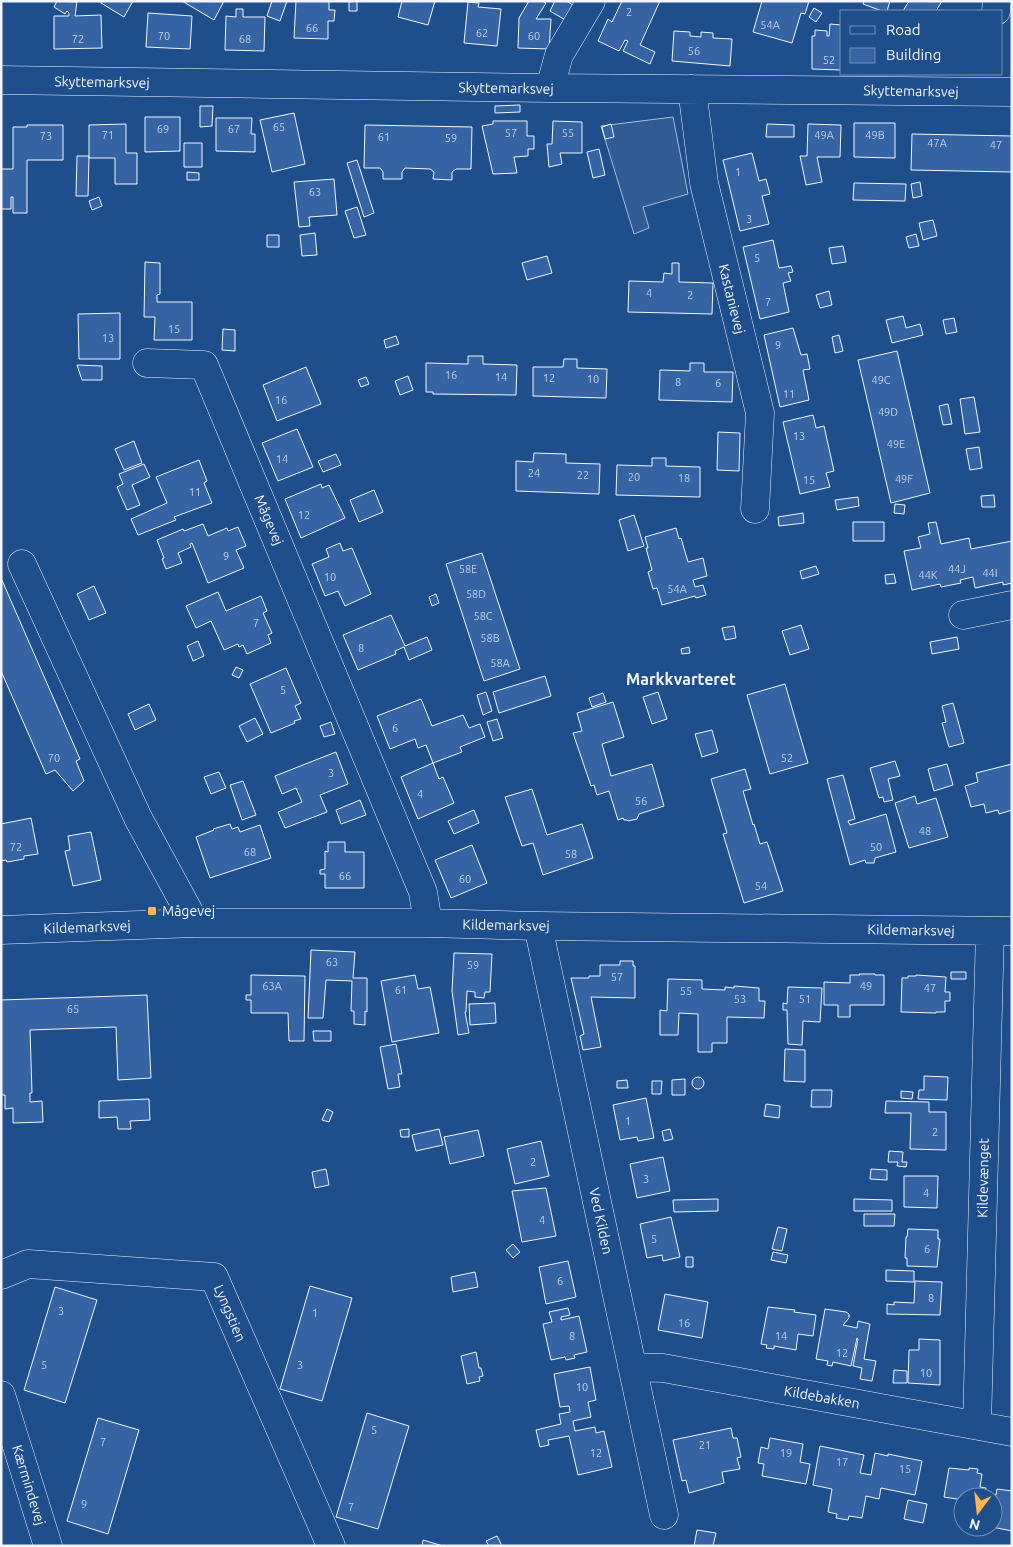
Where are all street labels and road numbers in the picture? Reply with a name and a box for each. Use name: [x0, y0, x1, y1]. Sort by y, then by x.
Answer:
street label: Skyttemarksvej: [54, 73, 150, 91]
street label: Skyttemarksvej: [458, 79, 554, 97]
street label: Skyttemarksvej: [863, 82, 959, 100]
street label: Kastanievej: [716, 262, 748, 336]
street label: Mågevej: [251, 492, 287, 548]
street label: Kildemarksvej: [462, 916, 550, 934]
street label: Kildemarksvej: [43, 917, 131, 937]
street label: Kildemarksvej: [867, 921, 955, 939]
street label: Kildevænget: [974, 1137, 992, 1218]
street label: Ved Kilden: [586, 1186, 616, 1256]
street label: Lyngstien: [211, 1282, 249, 1344]
street label: Kildebakken: [783, 1382, 861, 1412]
street label: Kærmindevej: [9, 1443, 49, 1527]

